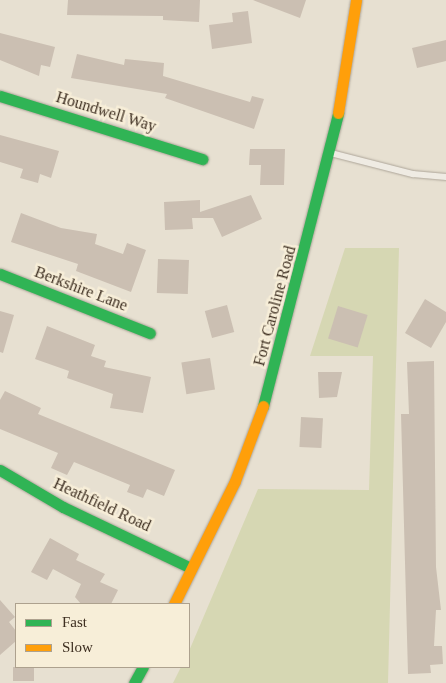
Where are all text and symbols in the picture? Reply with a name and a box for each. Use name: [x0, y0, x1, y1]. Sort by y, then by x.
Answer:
street label: Houndwell Way: [53, 88, 159, 136]
street label: Fort Caroline Road: [250, 244, 300, 368]
street label: Berkshire Lane: [32, 262, 130, 316]
street label: Heathfield Road: [50, 474, 154, 536]
legend: [15, 603, 190, 668]
text: Fast: [62, 614, 87, 630]
text: Slow: [62, 639, 93, 655]

